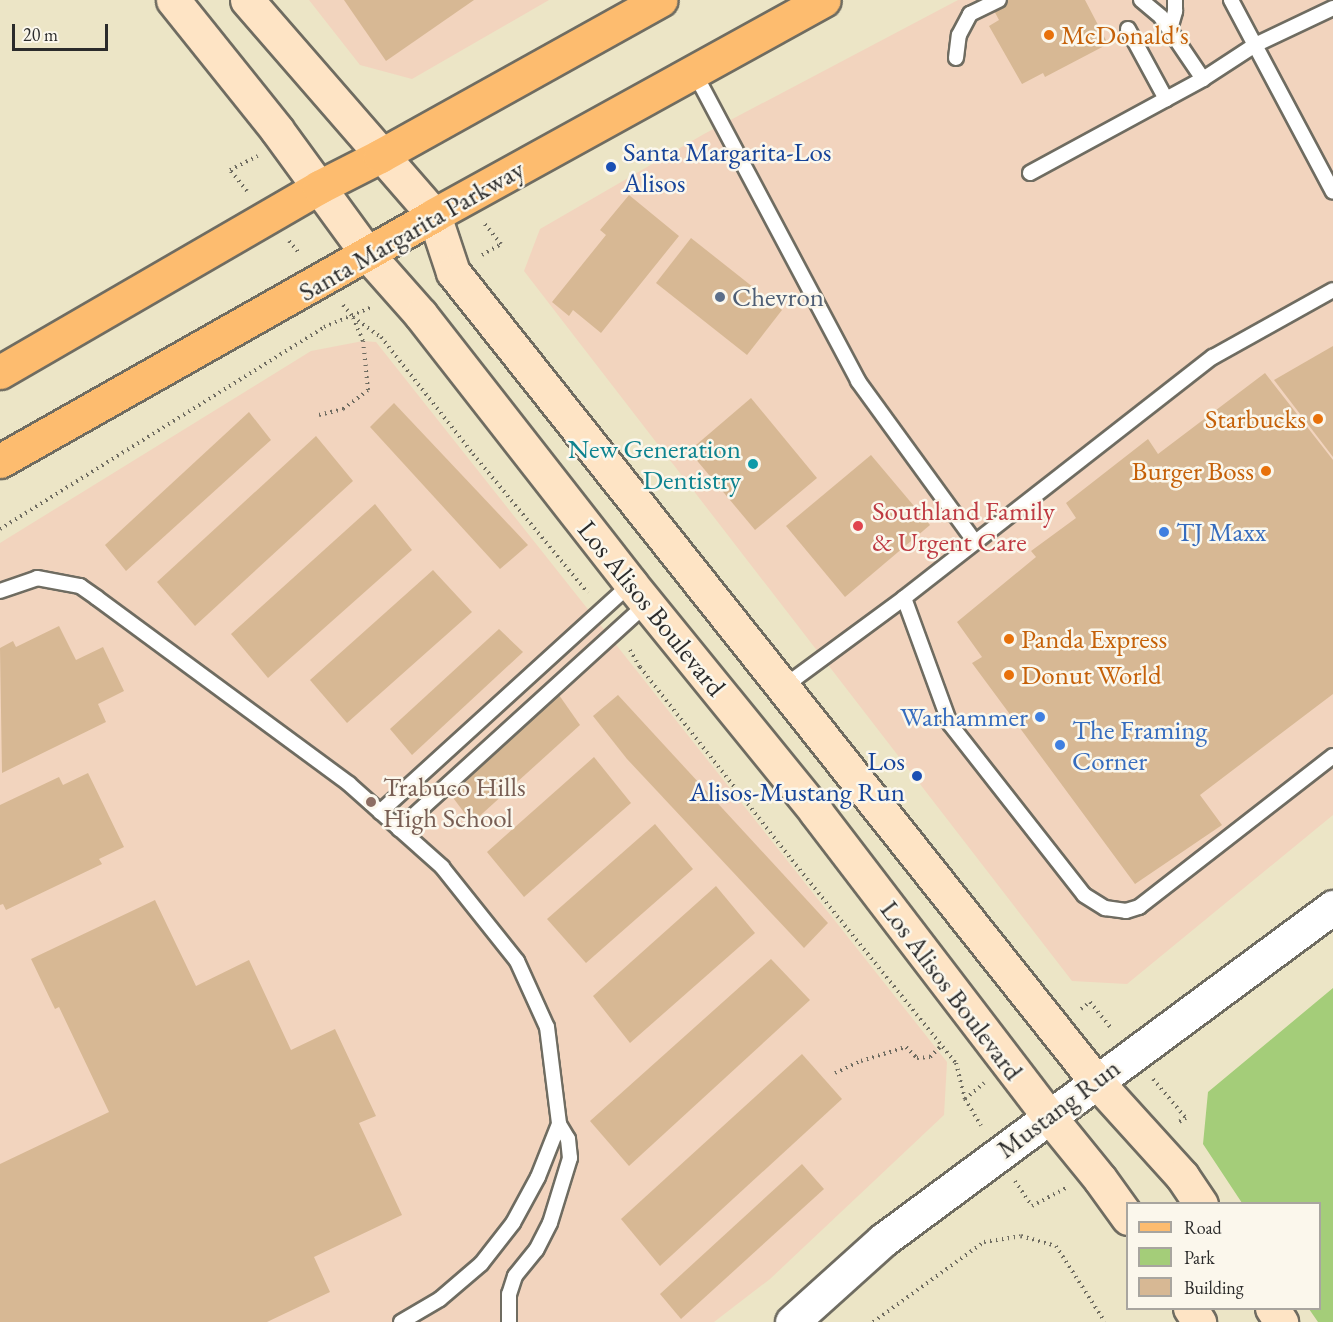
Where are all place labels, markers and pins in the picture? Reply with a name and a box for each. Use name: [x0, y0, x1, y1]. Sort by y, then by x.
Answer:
place label: McDonald's: [1061, 19, 1189, 51]
marker: McDonald's: [1042, 28, 1056, 42]
place label: Santa Margarita-Los Alisos: [623, 135, 831, 198]
marker: Santa Margarita-Los Alisos: [604, 160, 618, 174]
place label: Chevron: [732, 281, 824, 313]
marker: Chevron: [713, 290, 727, 304]
place label: Starbucks: [1205, 403, 1306, 435]
marker: Starbucks: [1311, 412, 1325, 426]
place label: New Generation Dentistry: [568, 432, 741, 495]
place label: Burger Boss: [1132, 455, 1254, 487]
marker: New Generation Dentistry: [746, 457, 760, 471]
marker: Burger Boss: [1259, 464, 1273, 478]
place label: Southland Family & Urgent Care: [872, 494, 1055, 557]
place label: TJ Maxx: [1176, 516, 1266, 548]
marker: Southland Family & Urgent Care: [849, 517, 867, 535]
marker: TJ Maxx: [1157, 525, 1171, 539]
place label: Panda Express: [1021, 623, 1167, 655]
marker: Panda Express: [1002, 632, 1016, 646]
place label: Donut World: [1021, 659, 1162, 691]
marker: Donut World: [1002, 668, 1016, 682]
place label: Warhammer: [900, 701, 1028, 733]
marker: Warhammer: [1033, 710, 1047, 724]
place label: The Framing Corner: [1072, 713, 1207, 776]
marker: The Framing Corner: [1053, 738, 1067, 752]
place label: Los Alisos-Mustang Run: [689, 744, 905, 807]
marker: Los Alisos-Mustang Run: [910, 769, 924, 783]
place label: Trabuco Hills High School: [383, 770, 526, 833]
marker: Trabuco Hills High School: [364, 795, 378, 809]

